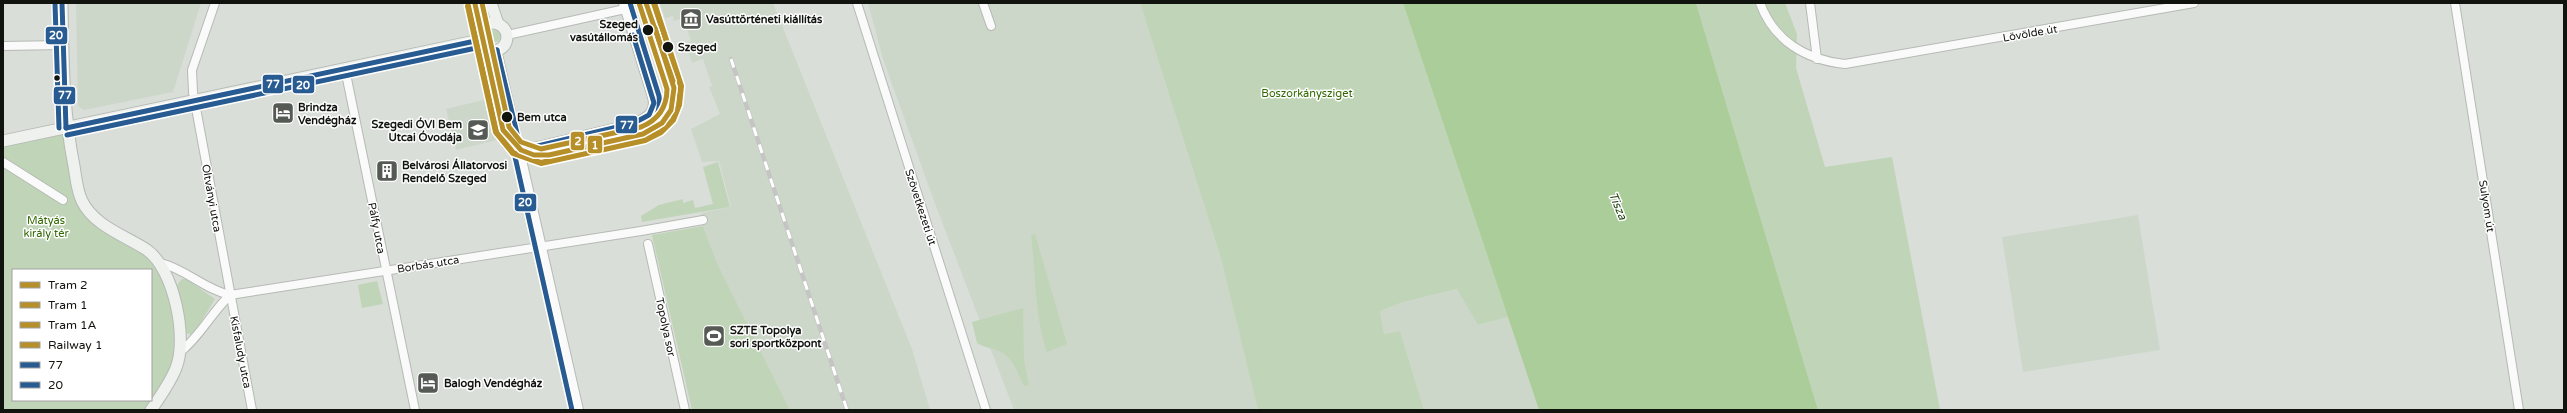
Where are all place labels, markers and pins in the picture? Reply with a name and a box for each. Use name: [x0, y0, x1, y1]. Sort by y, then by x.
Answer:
museum icon: Vasúttörténeti kiállítás: [678, 6, 704, 32]
place label: Vasúttörténeti kiállítás: [706, 13, 823, 26]
place label: Szeged vasútállomás: [570, 18, 639, 44]
marker: Szeged vasútállomás: [641, 23, 655, 37]
marker: Szeged: [661, 40, 675, 54]
place label: Szeged: [678, 41, 717, 55]
unlabelled marker: [52, 73, 62, 83]
hotel icon: Brindza Vendégház: [270, 100, 296, 126]
place label: Brindza Vendégház: [298, 101, 357, 128]
marker: Bem utca: [500, 110, 514, 124]
place label: Bem utca: [517, 111, 567, 124]
place label: Szegedi ÓVI Bem Utcai Óvodája: [372, 117, 462, 145]
school or university icon: Szegedi ÓVI Bem Utcai Óvodája: [465, 117, 491, 143]
building icon: Belvárosi Állatorvosi Rendelő Szeged: [374, 158, 400, 184]
place label: Belvárosi Állatorvosi Rendelő Szeged: [402, 158, 508, 186]
sports icon: SZTE Topolya sori sportközpont: [701, 323, 727, 349]
place label: SZTE Topolya sori sportközpont: [730, 324, 822, 351]
hotel icon: Balogh Vendégház: [415, 370, 441, 396]
place label: Balogh Vendégház: [444, 377, 543, 391]

